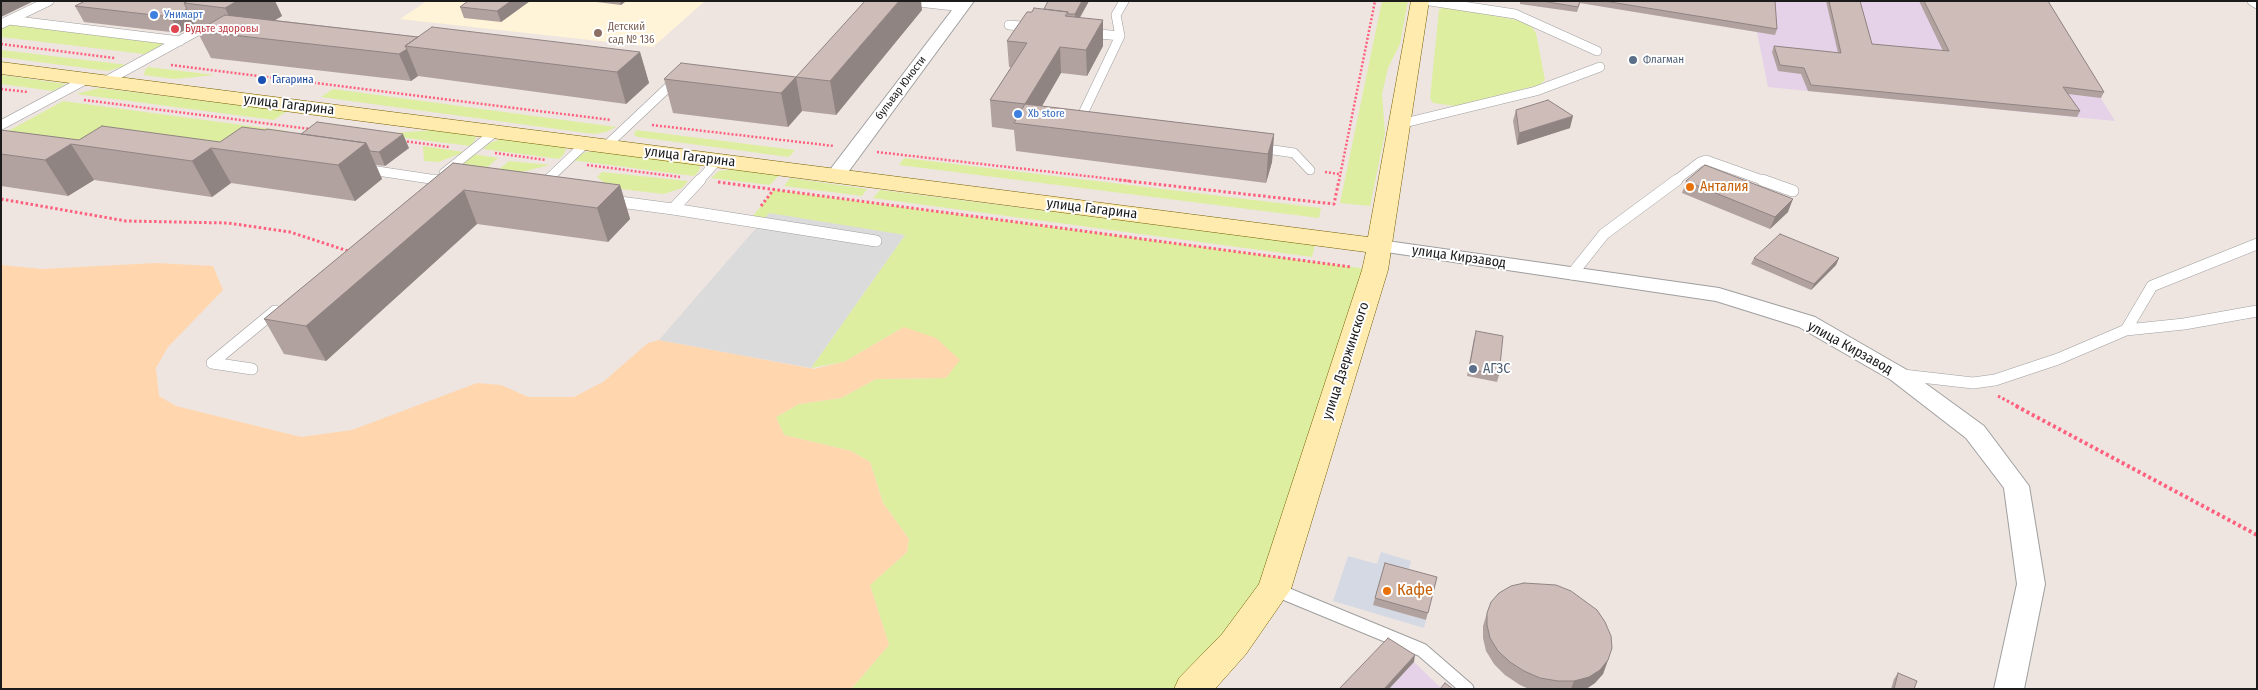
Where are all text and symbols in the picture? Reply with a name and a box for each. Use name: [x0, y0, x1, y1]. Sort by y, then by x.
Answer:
place label: Унимарт: [164, 8, 203, 22]
marker: Унимарт: [148, 9, 160, 21]
place label: Детский сад № 136: [608, 20, 654, 46]
place label: Будьте здоровы: [185, 22, 259, 36]
marker: Будьте здоровы: [169, 23, 181, 35]
marker: Детский сад № 136: [592, 27, 604, 39]
place label: Флагман: [1643, 53, 1684, 67]
street label: бульвар Юности: [873, 54, 929, 122]
marker: Флагман: [1627, 54, 1639, 66]
place label: Гагарина: [272, 73, 314, 87]
marker: Гагарина: [256, 74, 268, 86]
street label: улица Гагарина: [243, 91, 335, 119]
place label: Xb store: [1028, 107, 1065, 121]
marker: Xb store: [1012, 108, 1024, 120]
street label: улица Гагарина: [644, 143, 736, 171]
place label: Анталия: [1700, 179, 1749, 195]
marker: Анталия: [1684, 181, 1696, 193]
street label: улица Гагарина: [1046, 195, 1138, 223]
street label: улица Кирзавод: [1411, 242, 1507, 272]
street label: улица Дзержинского: [1319, 300, 1373, 422]
street label: улица Кирзавод: [1805, 318, 1895, 378]
place label: АГЗС: [1483, 361, 1510, 377]
marker: АГЗС: [1467, 363, 1479, 375]
place label: Кафе: [1397, 581, 1433, 601]
marker: Кафе: [1381, 585, 1393, 597]

